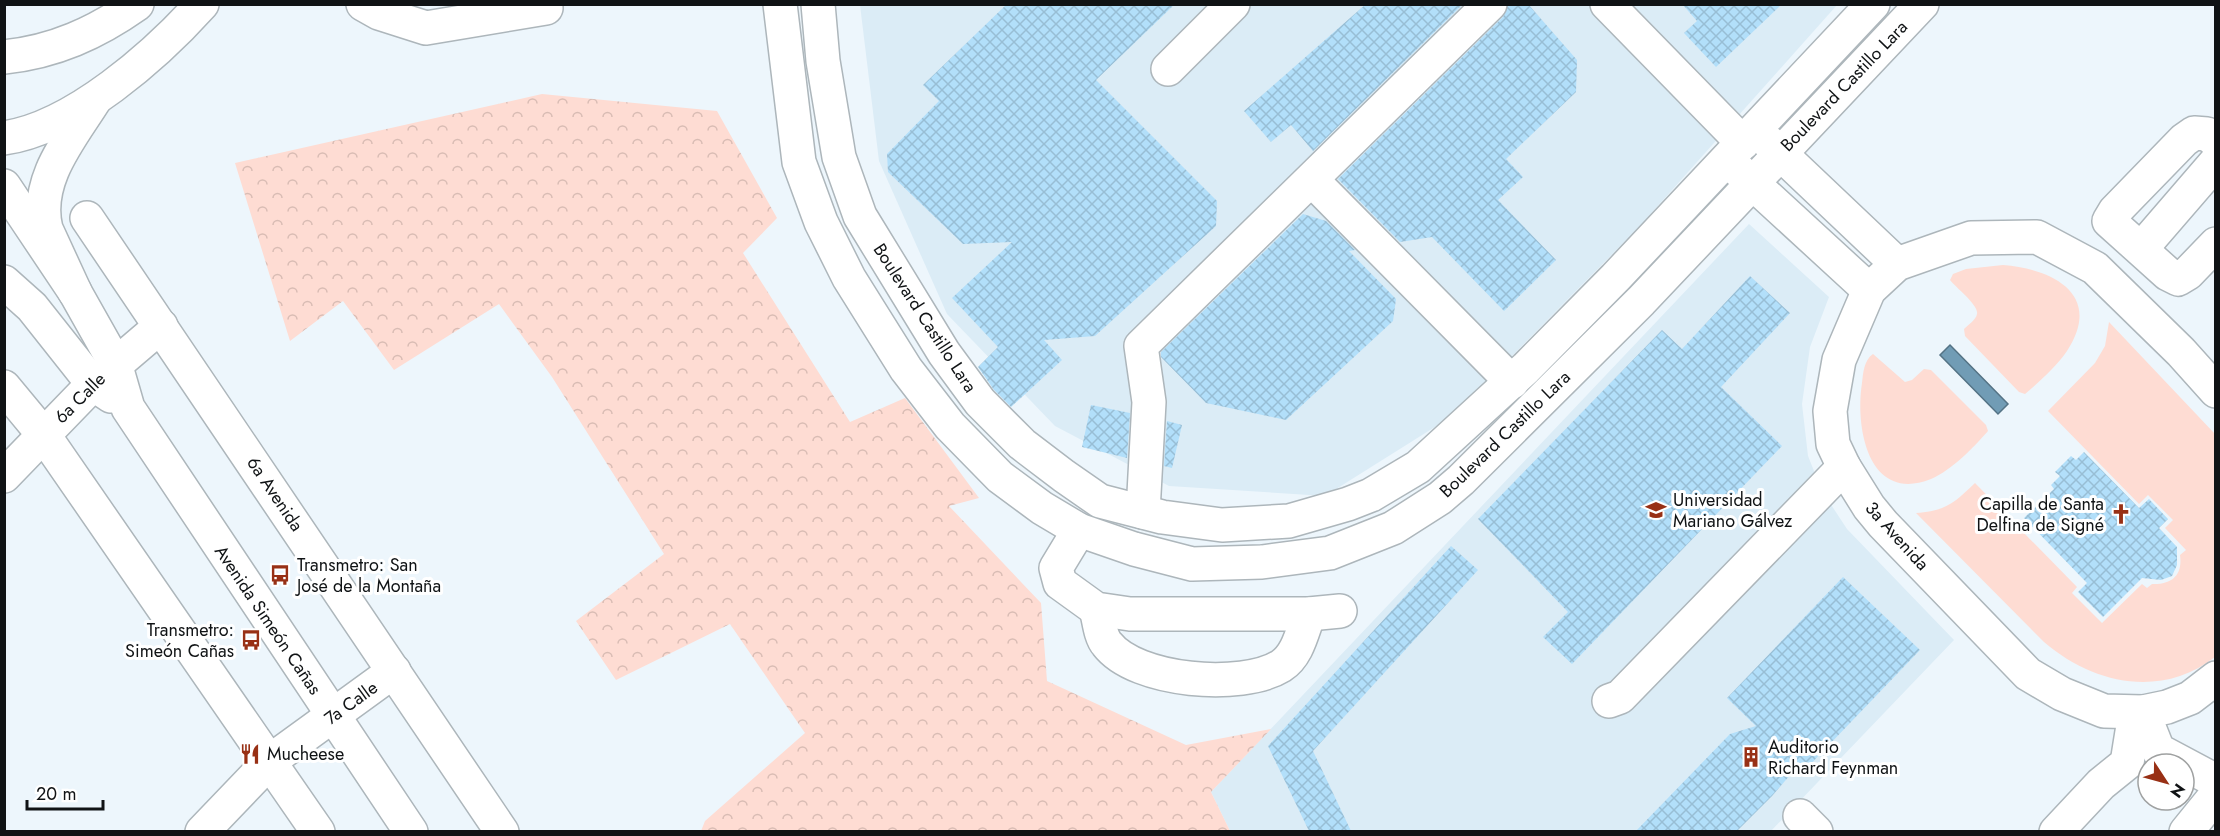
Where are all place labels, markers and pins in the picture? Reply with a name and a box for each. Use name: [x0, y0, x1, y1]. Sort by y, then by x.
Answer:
place label: Universidad Mariano Gálvez: [1673, 487, 1793, 534]
place label: Capilla de Santa Delfina de Signé: [1977, 491, 2104, 538]
school or university icon: Universidad Mariano Gálvez: [1644, 498, 1668, 522]
church icon: Capilla de Santa Delfina de Signé: [2109, 502, 2133, 526]
place label: Transmetro: San José de la Montaña: [295, 552, 441, 599]
bus stop icon: Transmetro: San José de la Montaña: [268, 563, 292, 587]
place label: Transmetro: Simeón Cañas: [125, 617, 234, 664]
bus stop icon: Transmetro: Simeón Cañas: [239, 628, 263, 652]
place label: Auditorio Richard Feynman: [1768, 734, 1898, 781]
place label: Mucheese: [267, 741, 344, 767]
restaurant icon: Mucheese: [238, 742, 262, 766]
building icon: Auditorio Richard Feynman: [1739, 745, 1763, 769]

